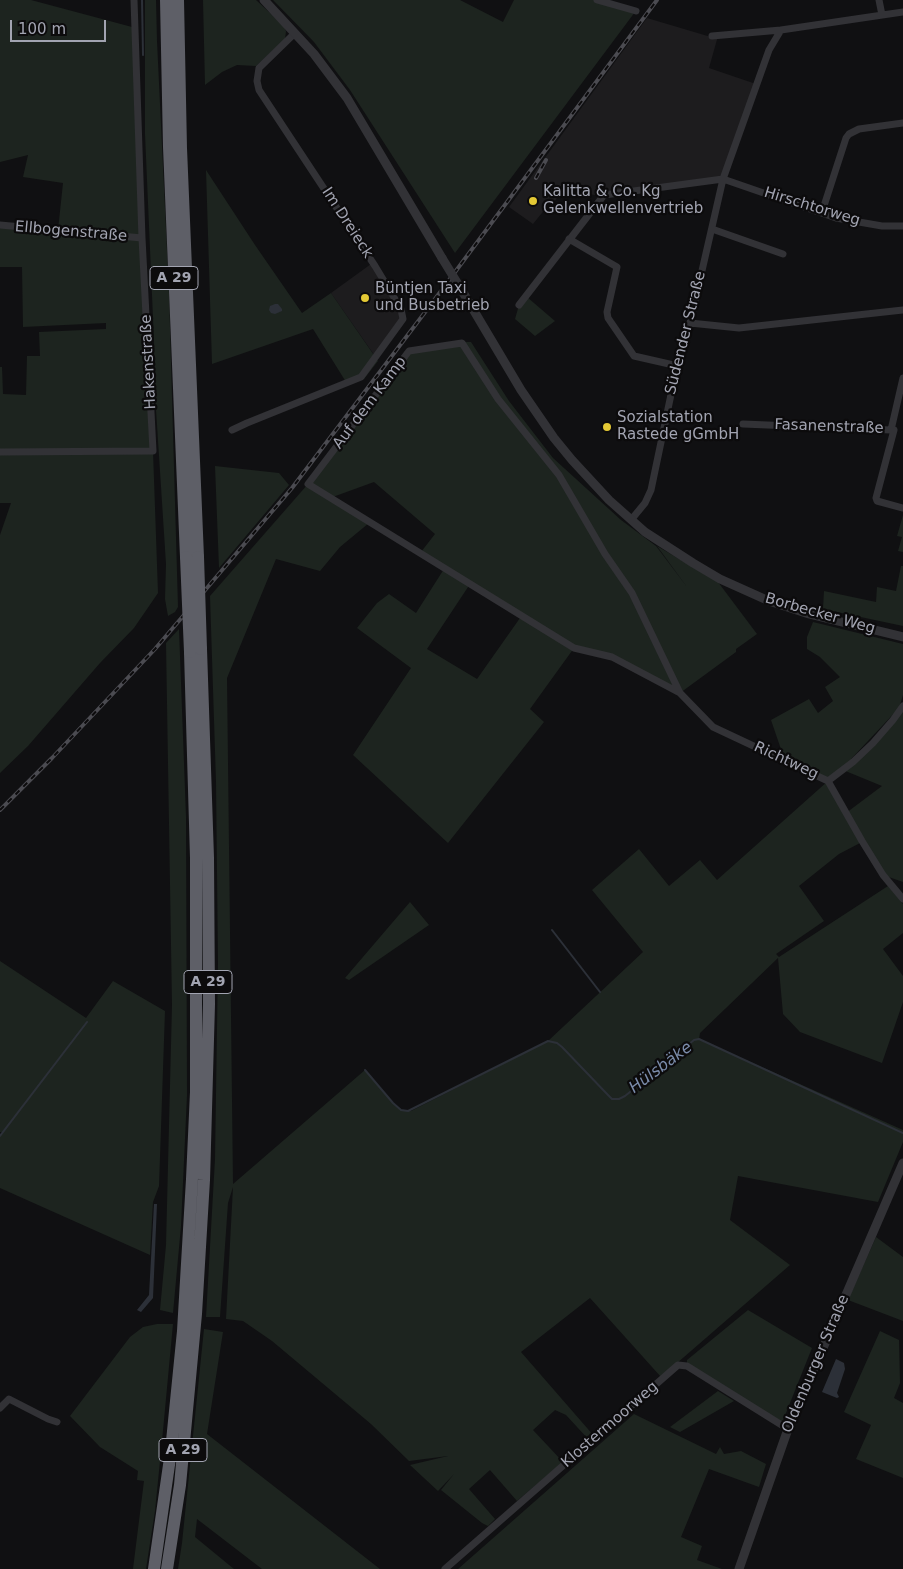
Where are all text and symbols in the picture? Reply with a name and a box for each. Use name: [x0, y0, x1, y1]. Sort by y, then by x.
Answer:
scale bar: [12, 10, 109, 42]
text: 100 m: [18, 20, 66, 38]
place label: Kalitta & Co. Kg Gelenkwellenvertrieb: [543, 183, 703, 218]
street label: Im Dreieck: [317, 184, 377, 262]
street label: Hirschtorweg: [762, 184, 862, 230]
marker: Kalitta & Co. Kg Gelenkwellenvertrieb: [527, 195, 539, 207]
street label: Ellbogenstraße: [14, 218, 128, 246]
road number: A 29: [150, 266, 198, 290]
street label: Südender Straße: [662, 269, 710, 397]
place label: Büntjen Taxi und Busbetrieb: [375, 280, 490, 315]
marker: Büntjen Taxi und Busbetrieb: [359, 292, 371, 304]
street label: Hakenstraße: [138, 314, 160, 410]
street label: Auf dem Kamp: [329, 353, 411, 453]
place label: Sozialstation Rastede gGmbH: [617, 409, 739, 444]
street label: Fasanenstraße: [774, 416, 884, 438]
marker: Sozialstation Rastede gGmbH: [601, 421, 613, 433]
street label: Borbecker Weg: [763, 590, 877, 638]
street label: Richtweg: [751, 738, 821, 784]
road number: A 29: [184, 970, 232, 994]
water label: Hülsbäke: [626, 1038, 696, 1098]
street label: Oldenburger Straße: [779, 1292, 853, 1436]
street label: Klostermoorweg: [558, 1378, 662, 1472]
road number: A 29: [159, 1438, 207, 1462]

